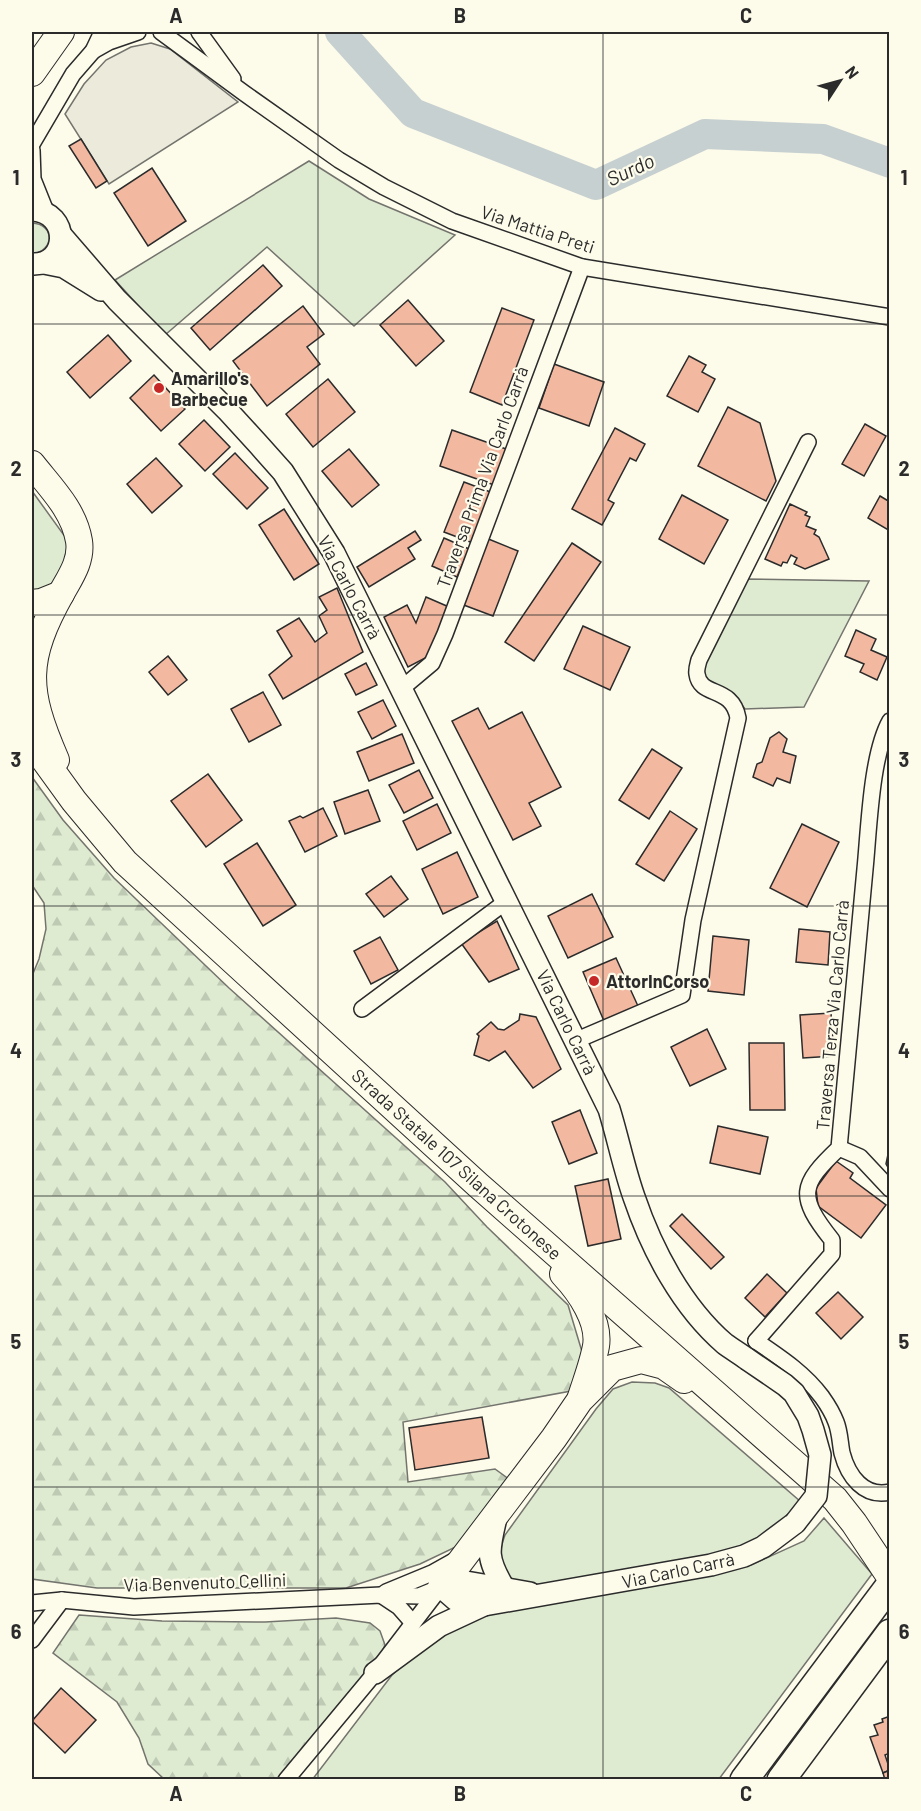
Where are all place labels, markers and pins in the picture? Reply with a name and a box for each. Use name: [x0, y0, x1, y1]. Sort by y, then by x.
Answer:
place label: Amarillo's Barbecue: [171, 367, 249, 410]
marker: Amarillo's Barbecue: [152, 381, 166, 395]
place label: AttorInCorso: [606, 970, 709, 992]
marker: AttorInCorso: [587, 974, 601, 988]

